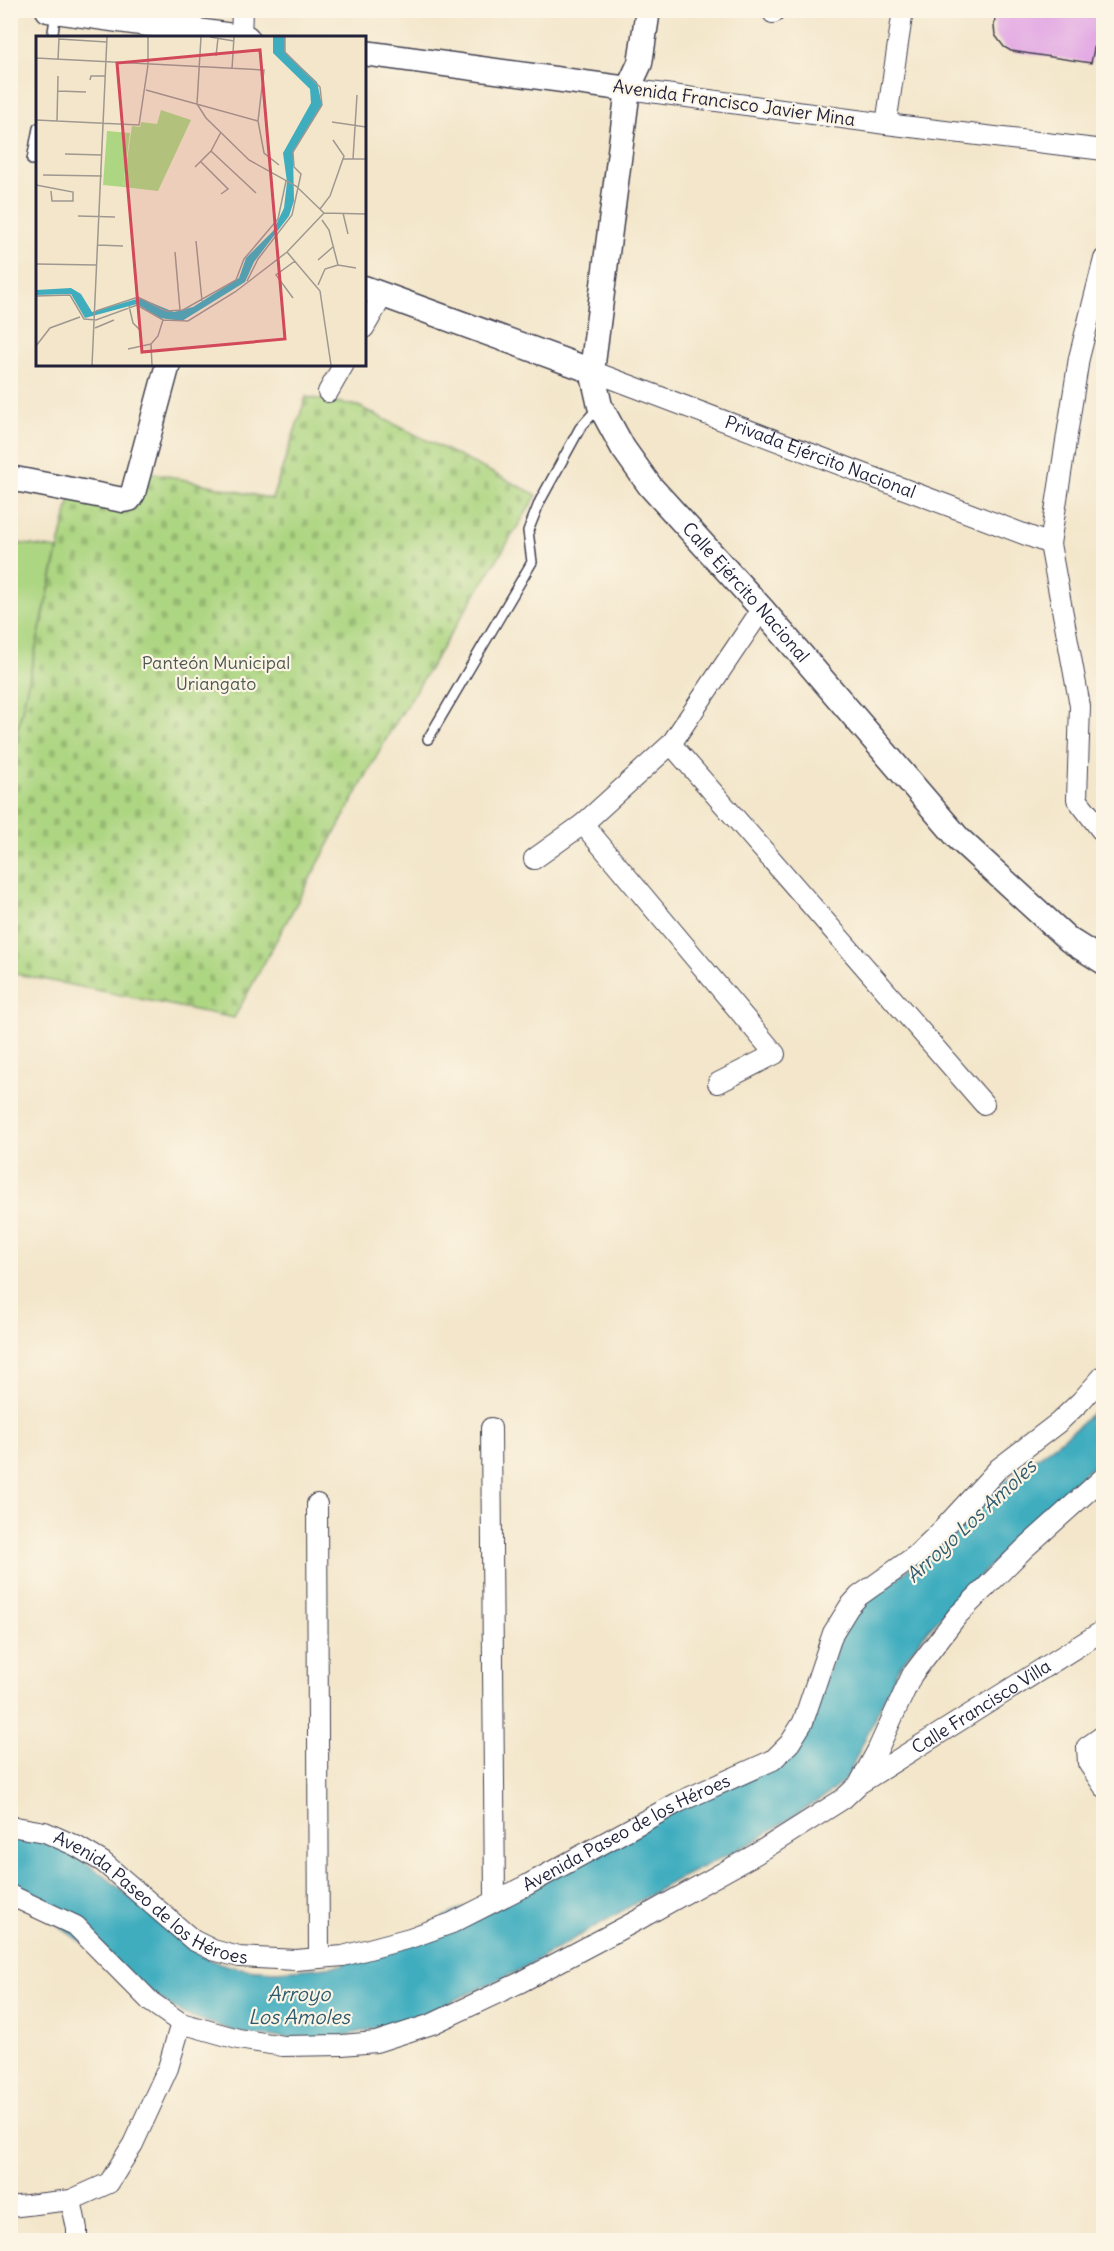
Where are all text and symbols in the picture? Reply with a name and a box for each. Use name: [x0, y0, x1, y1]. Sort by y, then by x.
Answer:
inset map: [36, 36, 366, 366]
street label: Avenida Francisco Javier Mina: [612, 74, 857, 131]
street label: Privada Ejército Nacional: [722, 410, 919, 503]
street label: Calle Ejército Nacional: [678, 517, 814, 667]
park label: Panteón Municipal Uriangato: [142, 651, 290, 695]
water label: Arroyo Los Amoles: [900, 1452, 1042, 1588]
street label: Calle Francisco Villa: [907, 1654, 1055, 1759]
street label: Avenida Paseo de los Héroes: [518, 1769, 734, 1896]
street label: Avenida Paseo de los Héroes: [50, 1825, 248, 1968]
water label: Arroyo Los Amoles: [248, 1981, 352, 2029]

